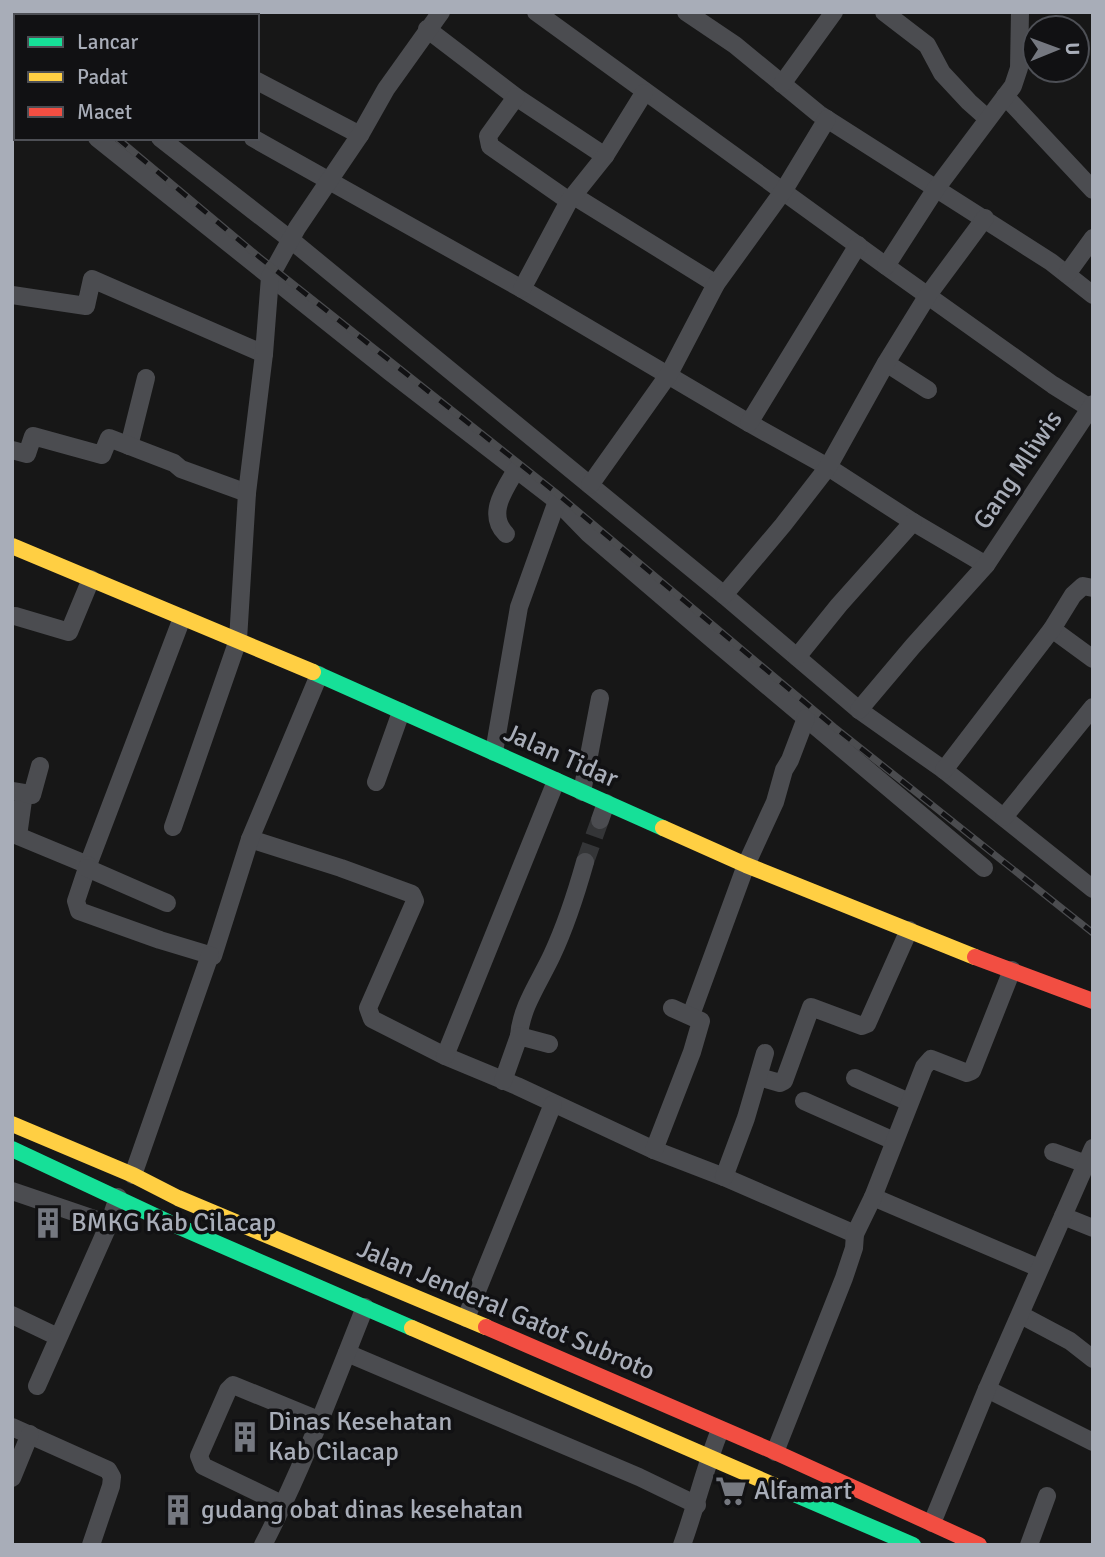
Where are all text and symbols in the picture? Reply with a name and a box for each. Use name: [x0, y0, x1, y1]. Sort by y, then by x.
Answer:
legend: [14, 14, 259, 140]
north arrow: [1021, 14, 1091, 84]
text: Lancar: [77, 29, 138, 55]
text: U: [1060, 42, 1084, 55]
text: Padat: [77, 64, 128, 90]
text: Macet: [77, 99, 132, 125]
street label: Gang Mliwis: [967, 405, 1069, 535]
street label: Jalan Tidar: [499, 717, 623, 795]
building icon: BMKG Kab Cilacap: [31, 1206, 65, 1240]
place label: BMKG Kab Cilacap: [71, 1207, 276, 1239]
street label: Jalan Jenderal Gatot Subroto: [352, 1233, 660, 1387]
place label: Dinas Kesehatan Kab Cilacap: [268, 1406, 452, 1468]
building icon: Dinas Kesehatan Kab Cilacap: [228, 1420, 262, 1454]
supermarket icon: Alfamart: [714, 1474, 748, 1508]
place label: Alfamart: [754, 1475, 852, 1507]
building icon: gudang obat dinas kesehatan: [161, 1493, 195, 1527]
place label: gudang obat dinas kesehatan: [201, 1494, 523, 1526]

